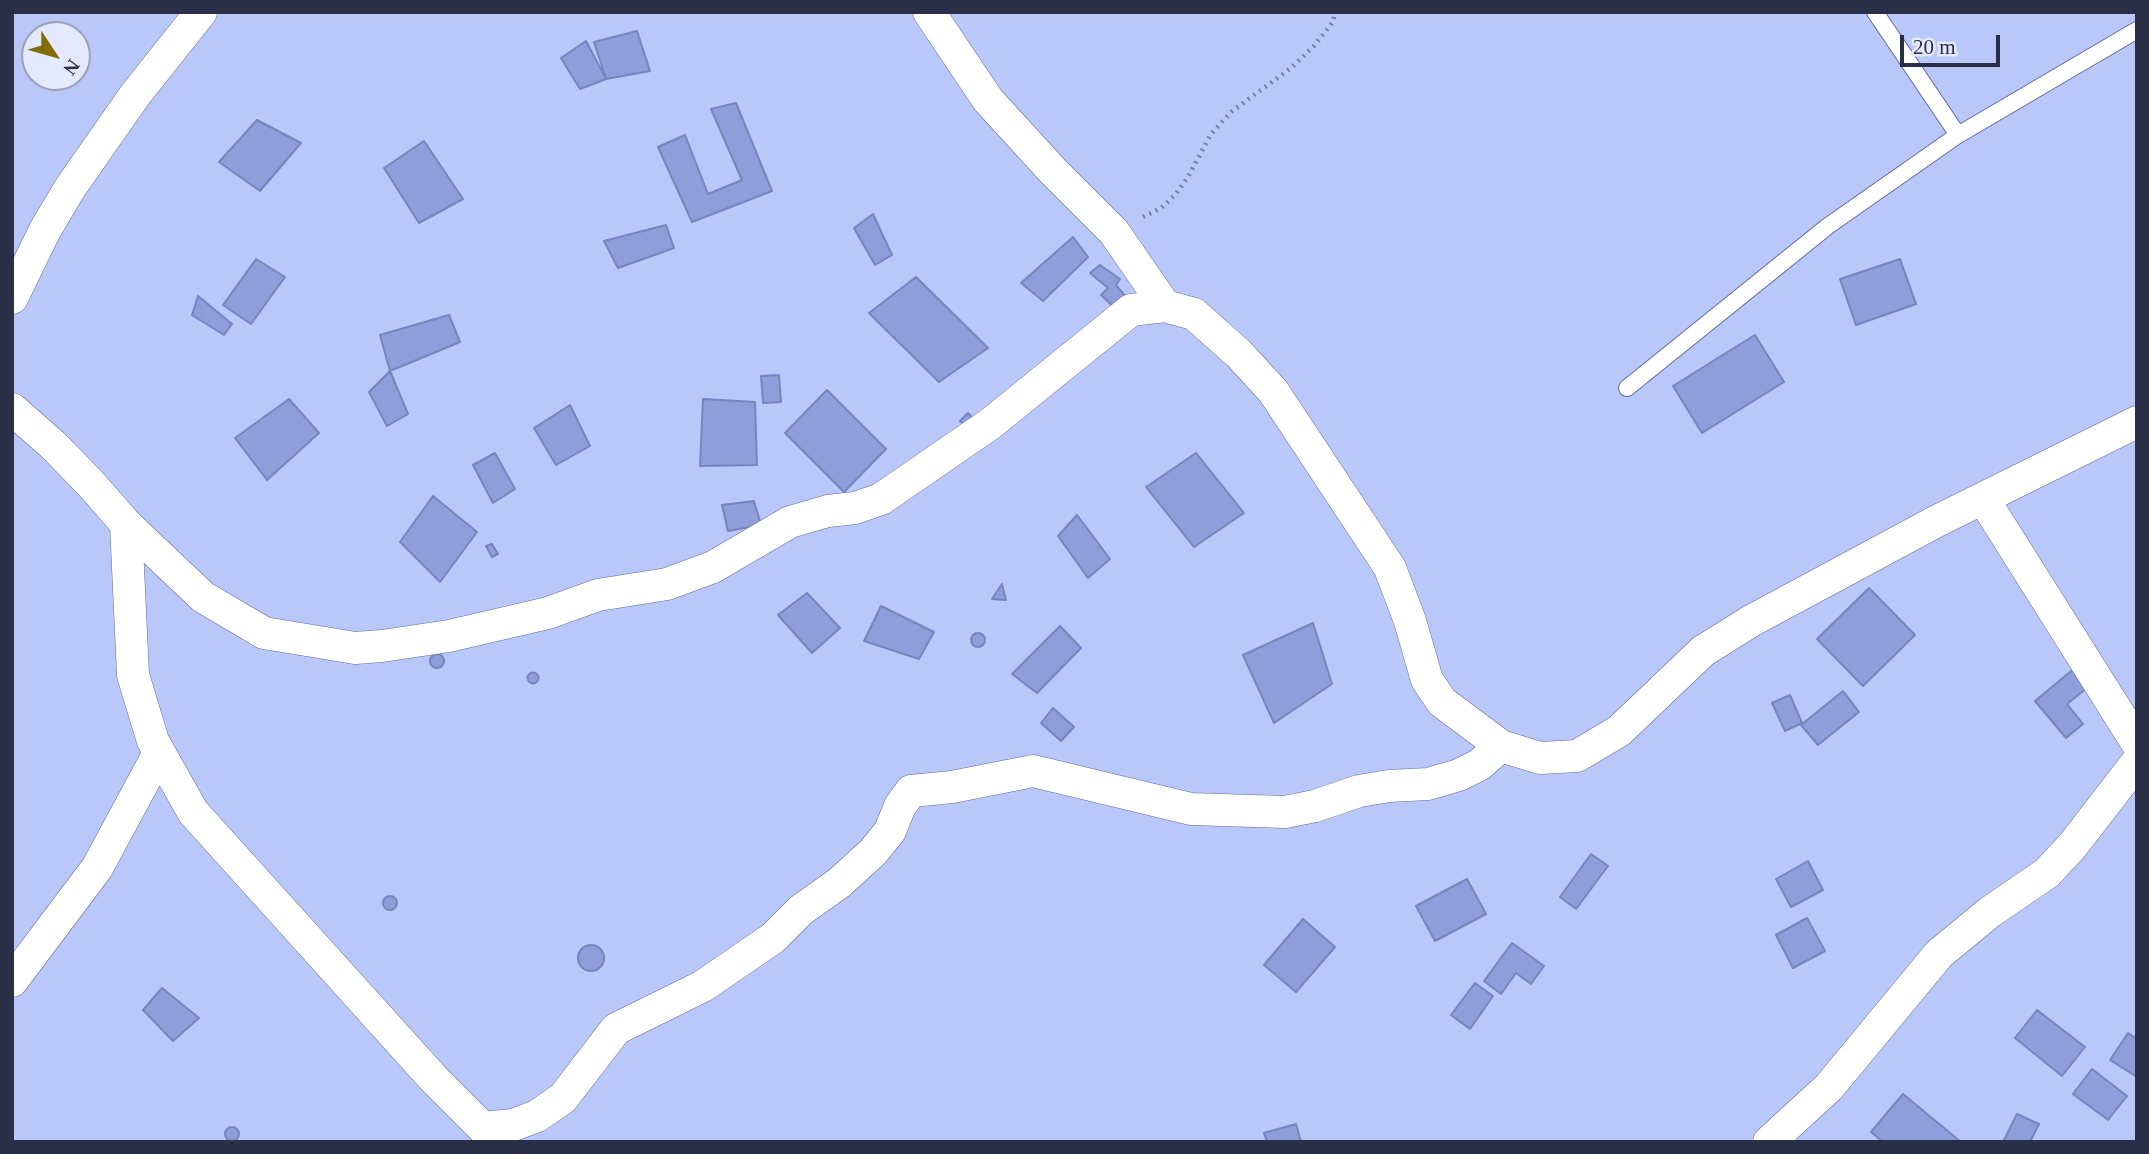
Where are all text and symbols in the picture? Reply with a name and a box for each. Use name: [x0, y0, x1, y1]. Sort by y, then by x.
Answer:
north arrow: [21, 21, 91, 91]
scale bar: [1904, 21, 2004, 65]
text: 20 m: [1913, 35, 1956, 59]
text: N: [59, 56, 84, 79]

